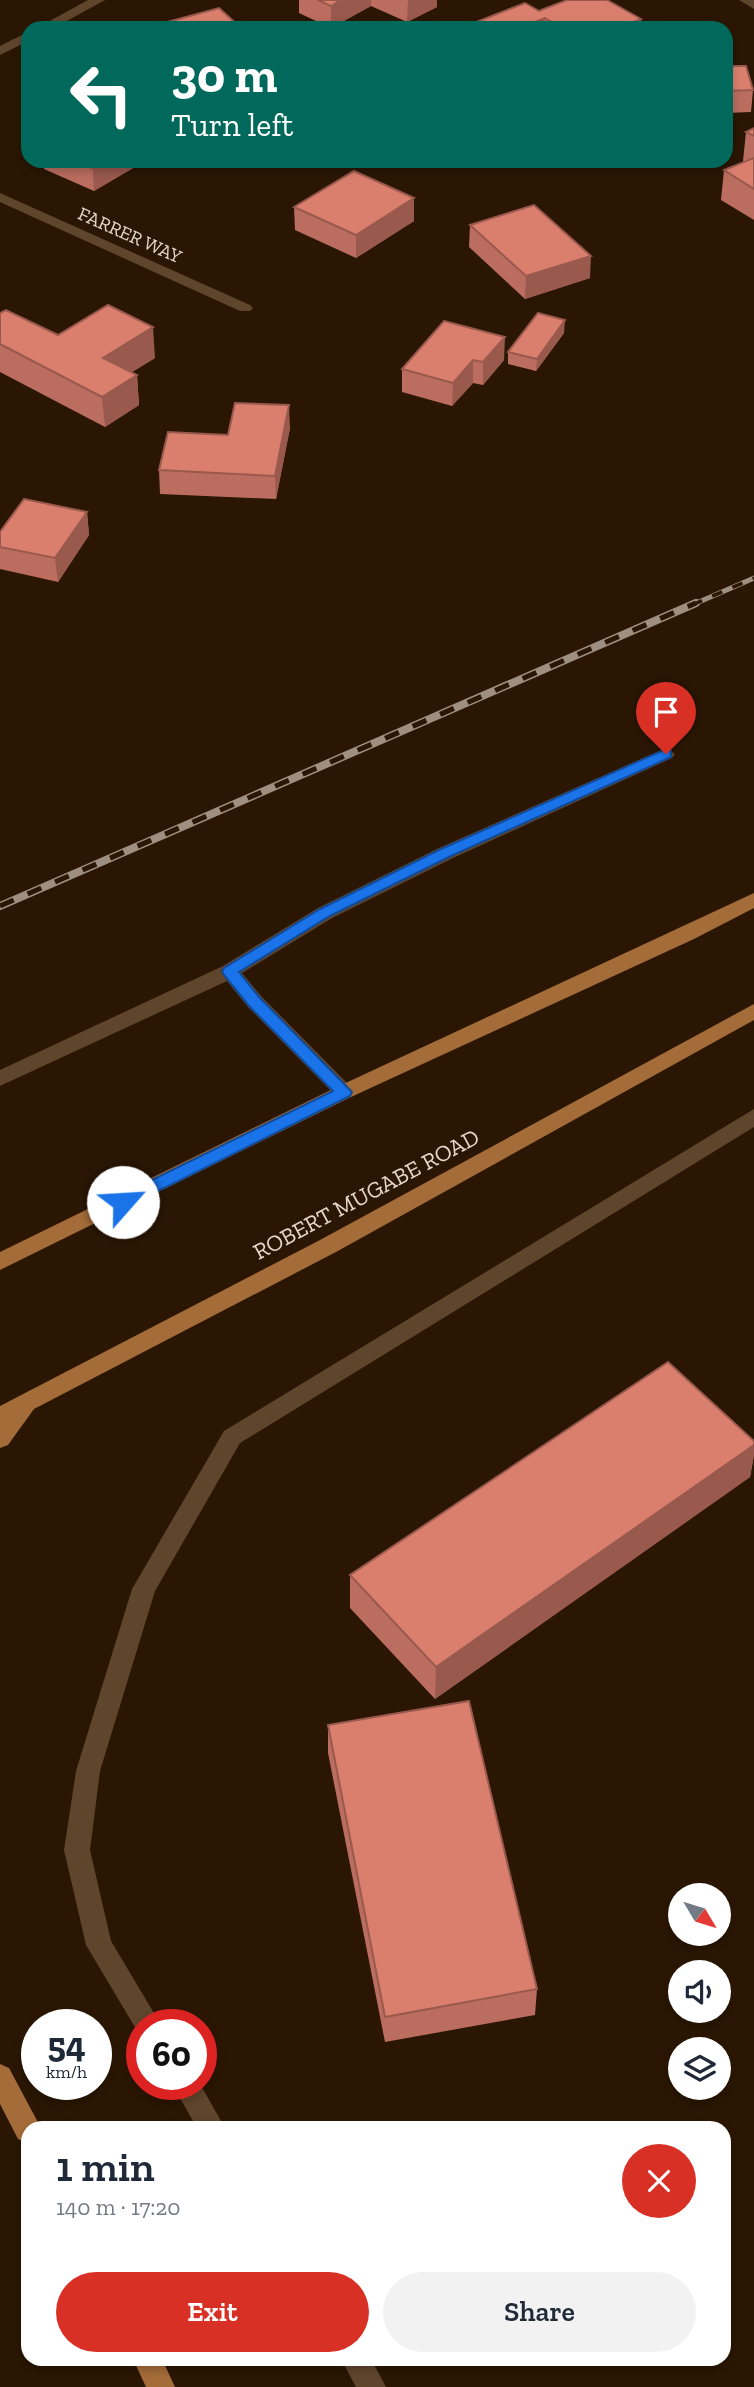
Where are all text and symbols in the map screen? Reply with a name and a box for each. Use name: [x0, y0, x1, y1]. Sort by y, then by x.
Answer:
text: 30 m: [171, 46, 277, 105]
icon: left: [56, 49, 147, 140]
text: Turn left: [171, 106, 293, 144]
street label: FARRER WAY: [75, 202, 186, 268]
pin: [636, 682, 696, 754]
icon: arrive: [647, 693, 685, 731]
street label: ROBERT MUGABE ROAD: [248, 1122, 484, 1266]
position arrow: [86, 1165, 160, 1239]
north arrow: [668, 1883, 732, 1946]
map controls: [668, 1883, 731, 2100]
button: sound: [668, 1960, 731, 2023]
speed limit sign: 60: [126, 2009, 217, 2100]
text: 54: [47, 2024, 86, 2066]
button: layers: [668, 2037, 731, 2100]
text: km/h: [46, 2061, 87, 2083]
text: 1 min: [56, 2141, 155, 2192]
button: close: [622, 2144, 696, 2218]
text: 140 m · 17:20: [56, 2193, 181, 2221]
button: Exit: [56, 2272, 369, 2352]
button: Share: [383, 2272, 696, 2352]

